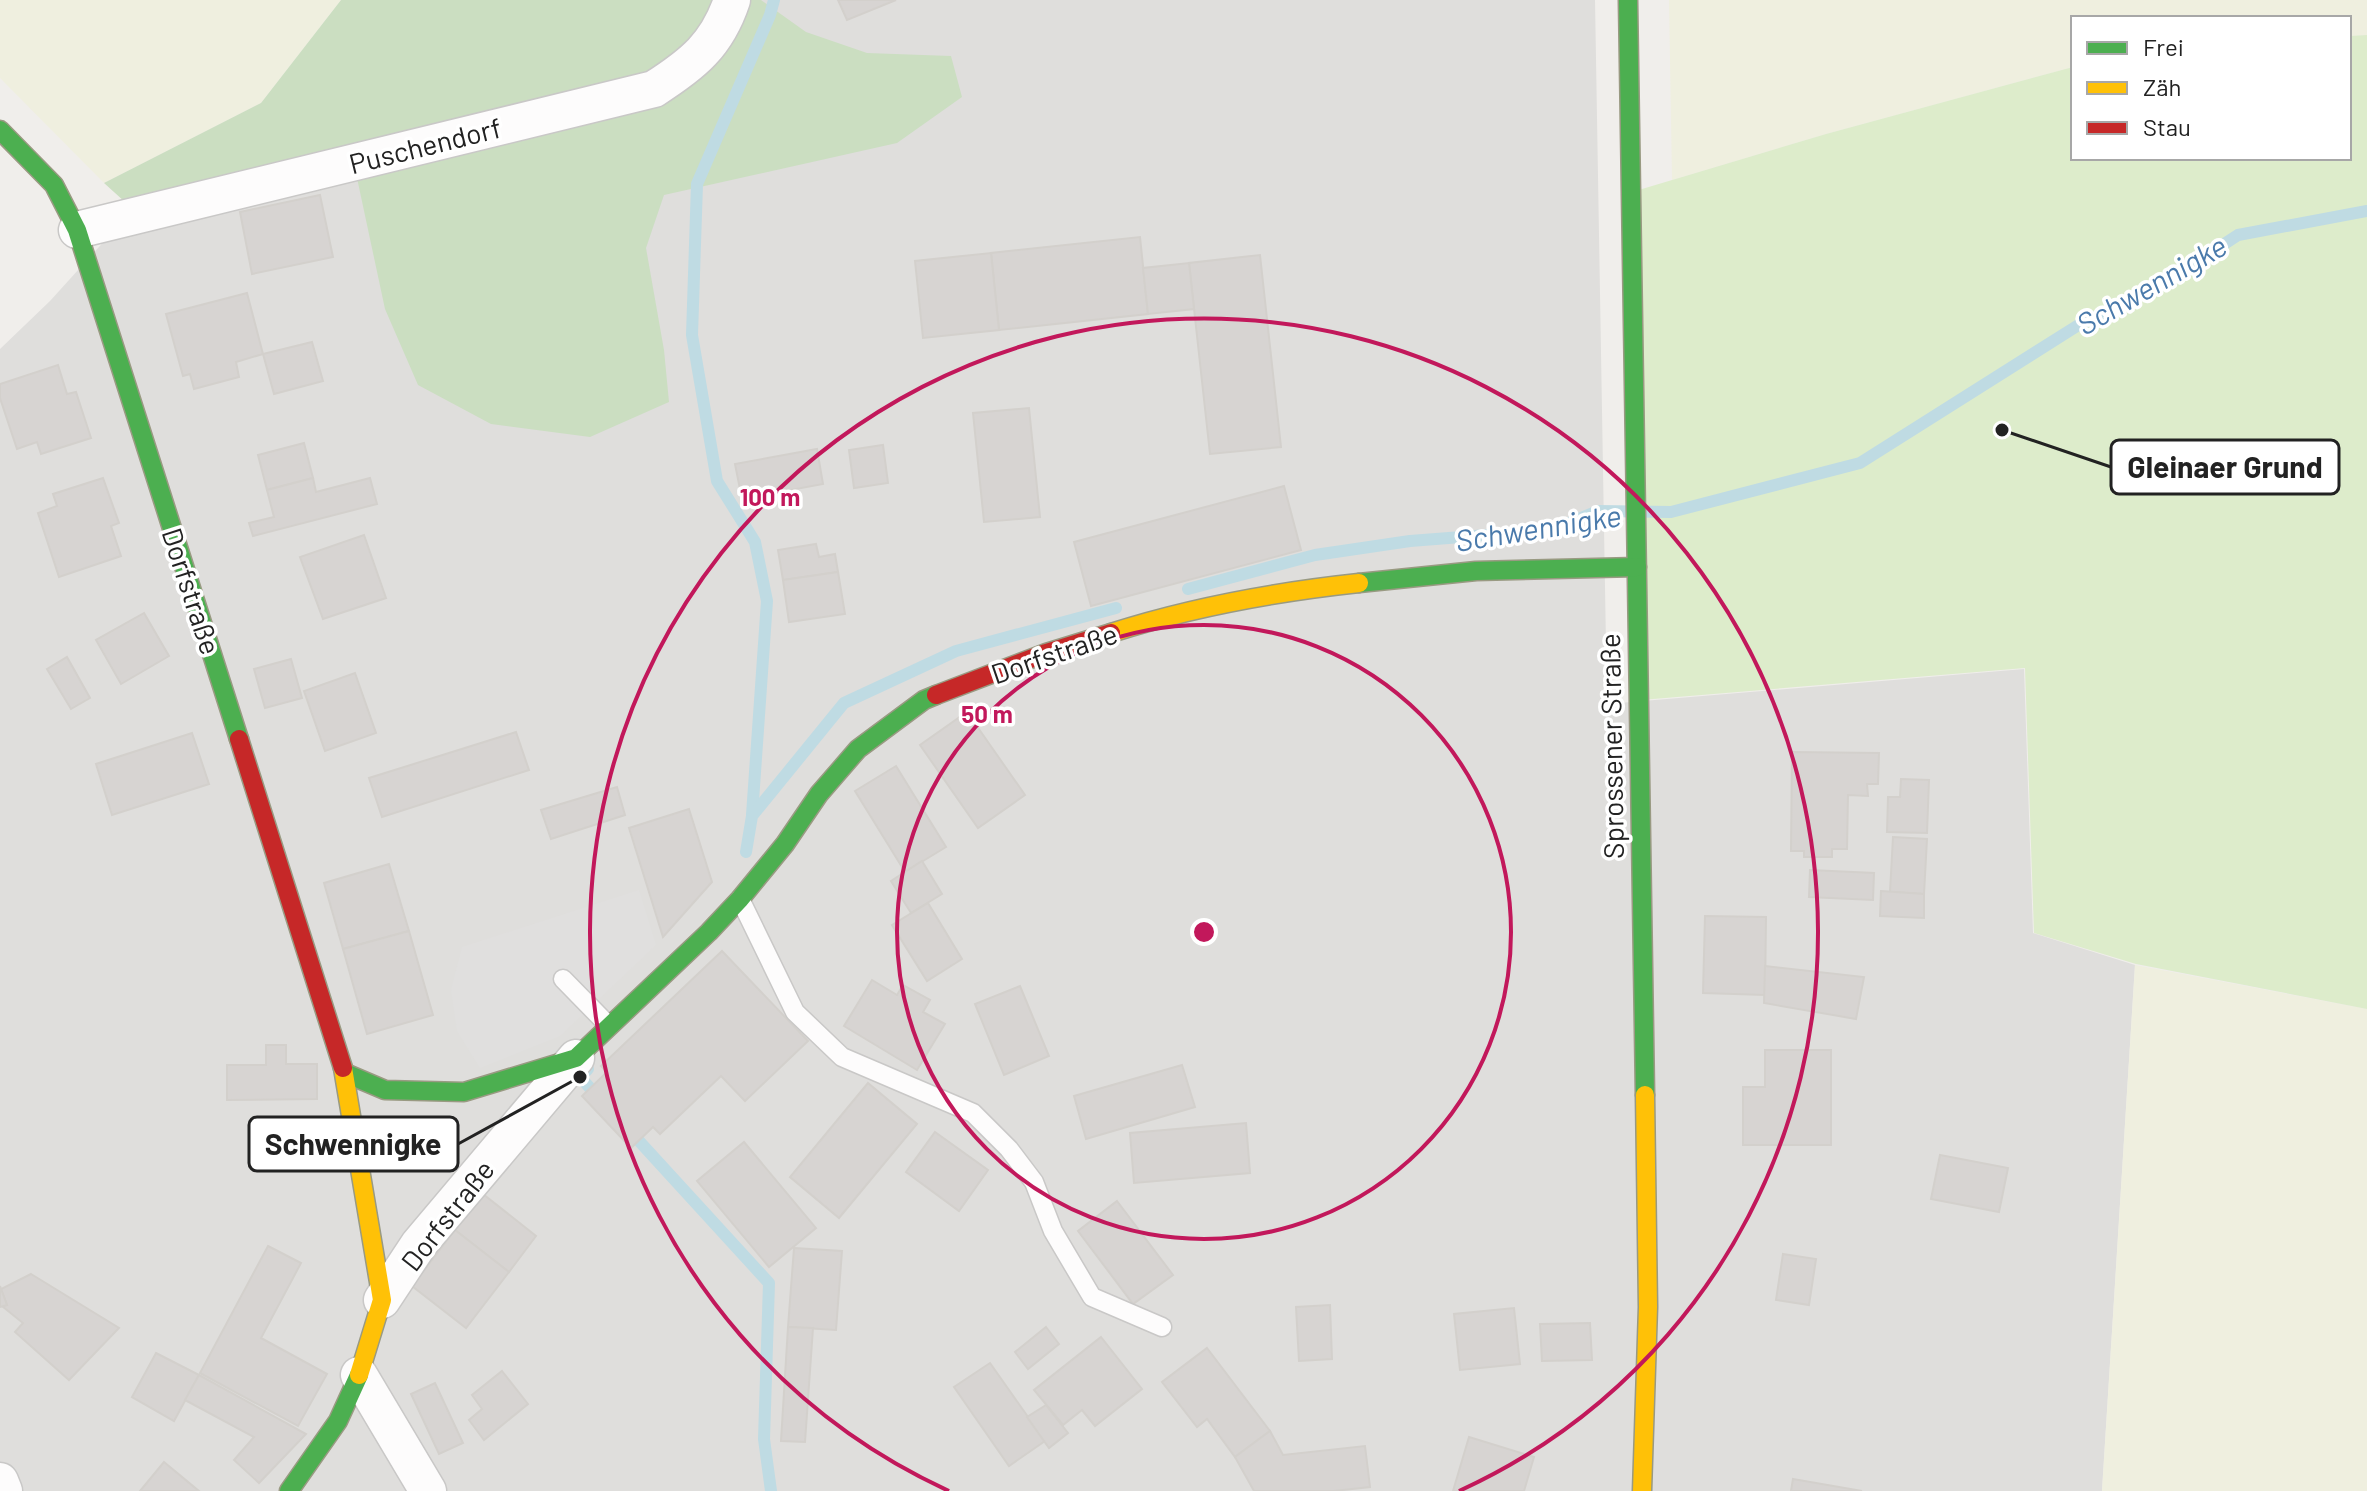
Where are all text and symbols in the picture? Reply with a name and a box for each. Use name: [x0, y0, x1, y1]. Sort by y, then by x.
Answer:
legend: [2071, 16, 2351, 160]
text: Frei: [2143, 32, 2184, 61]
text: Zäh: [2143, 72, 2181, 101]
street label: Puschendorf: [345, 110, 505, 180]
text: Stau: [2143, 112, 2191, 141]
water label: Schwennigke: [2069, 227, 2233, 341]
callout: Gleinaer Grund: [2111, 440, 2339, 494]
text: Gleinaer Grund: [2127, 448, 2323, 484]
text: 100 m: [740, 482, 800, 511]
water label: Schwennigke: [1452, 496, 1624, 558]
street label: Dorfstraße: [156, 523, 228, 659]
street label: Dorfstraße: [986, 616, 1122, 690]
street label: Sprossener Straße: [1592, 633, 1630, 859]
text: 50 m: [961, 699, 1013, 728]
centre of rings: [1190, 918, 1218, 946]
callout: Schwennigke: [249, 1117, 458, 1171]
text: Schwennigke: [265, 1125, 441, 1161]
street label: Dorfstraße: [393, 1153, 501, 1277]

